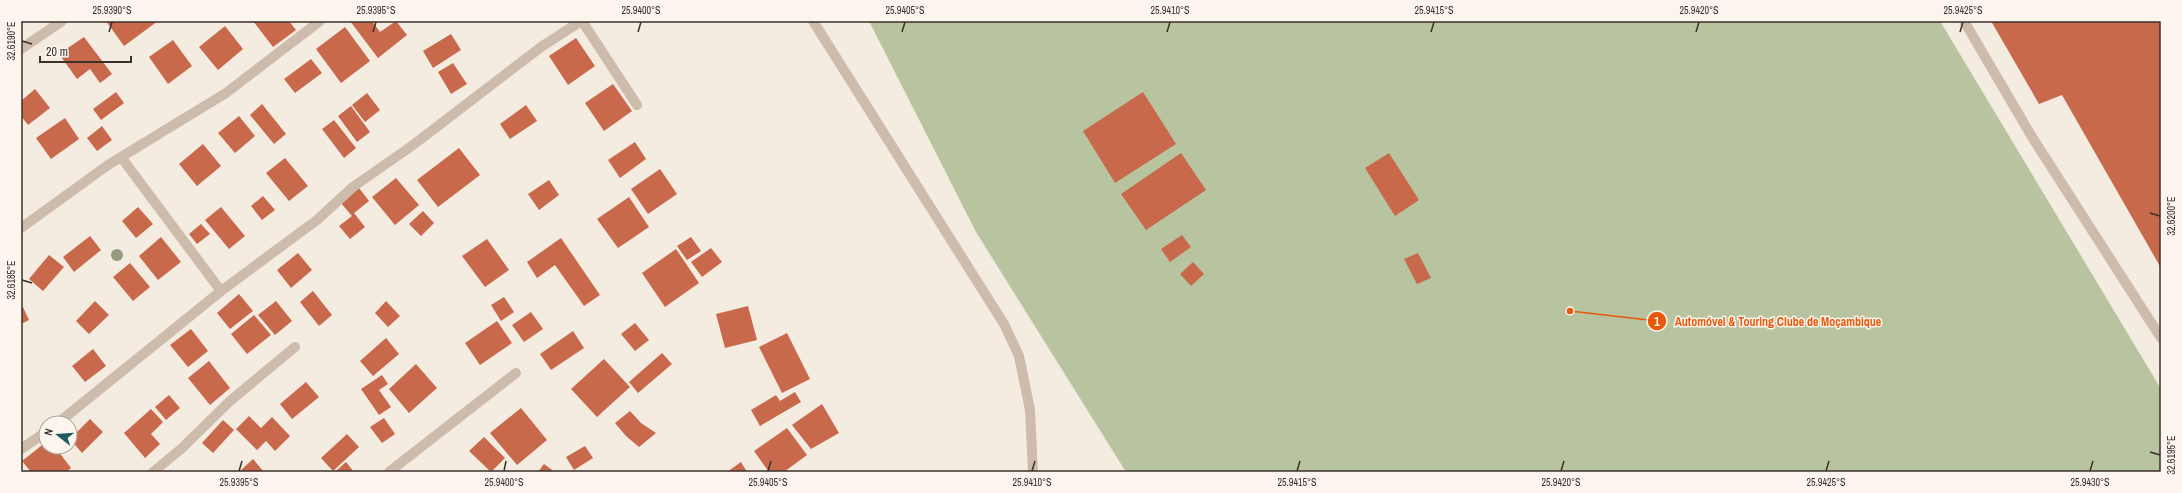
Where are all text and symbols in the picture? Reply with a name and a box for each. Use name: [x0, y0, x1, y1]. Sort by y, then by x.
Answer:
text: 25.9390°S: [92, 4, 132, 17]
text: 25.9395°S: [356, 4, 396, 17]
text: 25.9400°S: [621, 4, 661, 17]
text: 25.9405°S: [885, 4, 925, 17]
text: 25.9410°S: [1150, 4, 1190, 17]
text: 25.9415°S: [1414, 4, 1454, 17]
text: 25.9420°S: [1679, 4, 1719, 17]
text: 25.9425°S: [1943, 4, 1983, 17]
text: 32.6190°E: [5, 21, 18, 61]
scale bar: [40, 38, 131, 64]
text: 20 m: [46, 44, 68, 60]
text: 32.6200°E: [2165, 196, 2178, 236]
text: 32.6185°E: [5, 260, 18, 300]
callout: Automóvel & Touring Clube de Moçambique: [1647, 309, 1889, 333]
text: 1: [1654, 314, 1660, 330]
text: Automóvel & Touring Clube de Moçambique: [1675, 314, 1882, 330]
north arrow: [38, 415, 78, 455]
text: N: [41, 427, 56, 437]
text: 32.6195°E: [2165, 435, 2178, 475]
text: 25.9395°S: [219, 476, 259, 489]
text: 25.9400°S: [484, 476, 524, 489]
text: 25.9405°S: [748, 476, 788, 489]
text: 25.9410°S: [1012, 476, 1052, 489]
text: 25.9415°S: [1277, 476, 1317, 489]
text: 25.9420°S: [1541, 476, 1581, 489]
text: 25.9425°S: [1806, 476, 1846, 489]
text: 25.9430°S: [2070, 476, 2110, 489]

